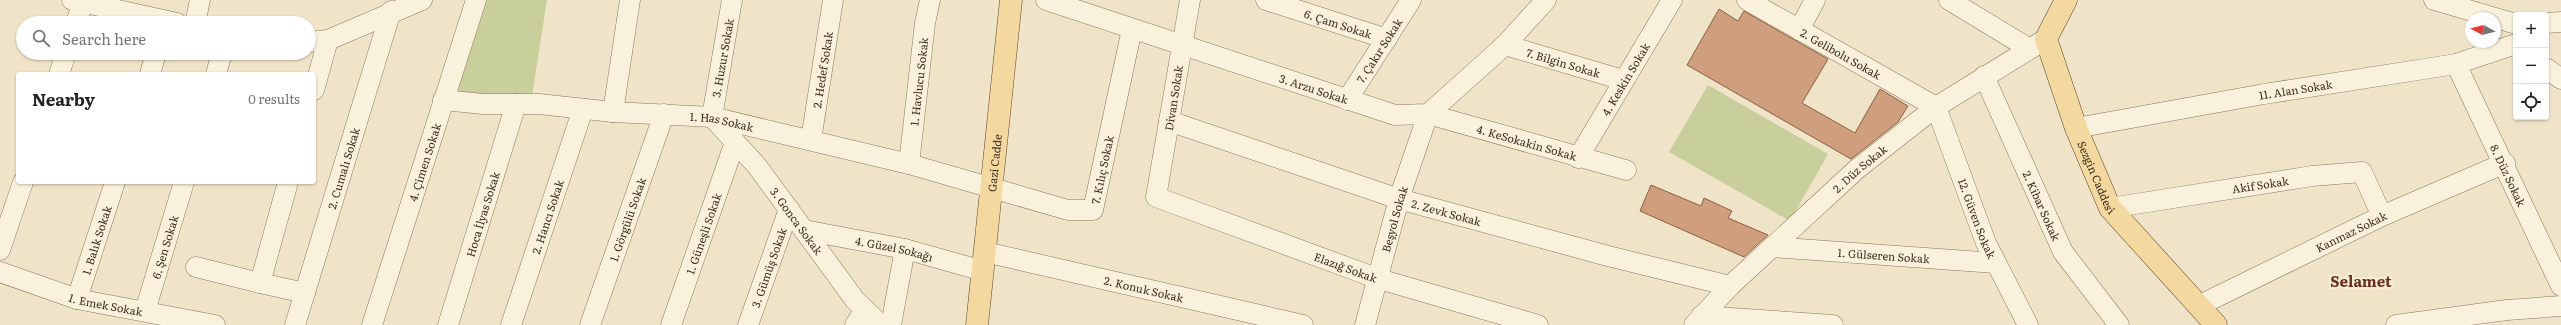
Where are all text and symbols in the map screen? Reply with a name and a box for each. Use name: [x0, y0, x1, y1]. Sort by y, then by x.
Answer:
street label: 6. Çam Sokak: [1302, 5, 1375, 42]
north arrow: [2465, 12, 2501, 48]
map controls: [2513, 12, 2549, 120]
button: +: [2513, 12, 2549, 48]
street label: 7. Çakır Sokak: [1352, 15, 1406, 86]
search box: [16, 16, 316, 60]
street label: 3. Huzur Sokak: [707, 17, 737, 99]
street label: 2. Gelibolu Sokak: [1798, 24, 1884, 83]
icon: search: [30, 27, 52, 49]
text: Search here: [62, 27, 146, 50]
street label: 2. Hedef Sokak: [808, 30, 836, 109]
street label: 1. Havlucu Sokak: [905, 36, 931, 126]
street label: 4. Keskin Sokak: [1597, 39, 1653, 119]
street label: 7. Bilgin Sokak: [1525, 44, 1603, 81]
button: −: [2513, 48, 2549, 84]
street label: Divan Sokak: [1160, 64, 1186, 132]
street label: 3. Arzu Sokak: [1277, 69, 1351, 107]
street label: 11. Alan Sokak: [2258, 75, 2334, 103]
button: locate: [2513, 84, 2549, 120]
text: Nearby: [32, 86, 95, 111]
text: 0 results: [248, 89, 300, 108]
street label: 1. Has Sokak: [689, 108, 756, 135]
street label: 4. KeSokakin Sokak: [1475, 120, 1579, 164]
street label: 4. Çimen Sokak: [404, 121, 444, 203]
street label: 2. Cumalı Sokak: [323, 125, 363, 211]
street label: Gazi Cadde: [983, 133, 1005, 192]
street label: 7. Kılıç Sokak: [1087, 134, 1117, 205]
street label: Sezgin Caddesi: [2074, 138, 2120, 217]
street label: 2. Düz Sokak: [1829, 141, 1890, 196]
street label: 8. Düz Sokak: [2487, 141, 2530, 209]
street label: 2. Kibar Sokak: [2019, 168, 2065, 243]
street label: Hoca İlyas Sokak: [461, 169, 503, 259]
street label: Akif Sokak: [2231, 172, 2290, 197]
street label: 1. Görgülü Sokak: [605, 175, 649, 264]
street label: 12. Güven Sokak: [1955, 176, 2001, 261]
street label: 2. Hancı Sokak: [527, 177, 567, 256]
street label: Beşyol Sokak: [1377, 183, 1411, 254]
street label: 3. Gonca Sokak: [767, 184, 827, 258]
street label: 1. Güneşli Sokak: [681, 190, 725, 276]
street label: 2. Zevk Sokak: [1410, 195, 1483, 229]
street label: 1. Balık Sokak: [77, 203, 115, 277]
street label: Kanmaz Sokak: [2313, 207, 2389, 255]
street label: 6. Şen Sokak: [147, 213, 182, 281]
street label: 3. Gümüş Sokak: [747, 225, 790, 310]
street label: 4. Güzel Sokağı: [854, 232, 935, 265]
street label: 1. Gülseren Sokak: [1837, 244, 1931, 266]
street label: Elazığ Sokak: [1312, 248, 1380, 286]
district label: Selamet: [2330, 269, 2392, 292]
street label: 2. Konuk Sokak: [1103, 272, 1185, 305]
street label: 1. Emek Sokak: [67, 289, 144, 319]

